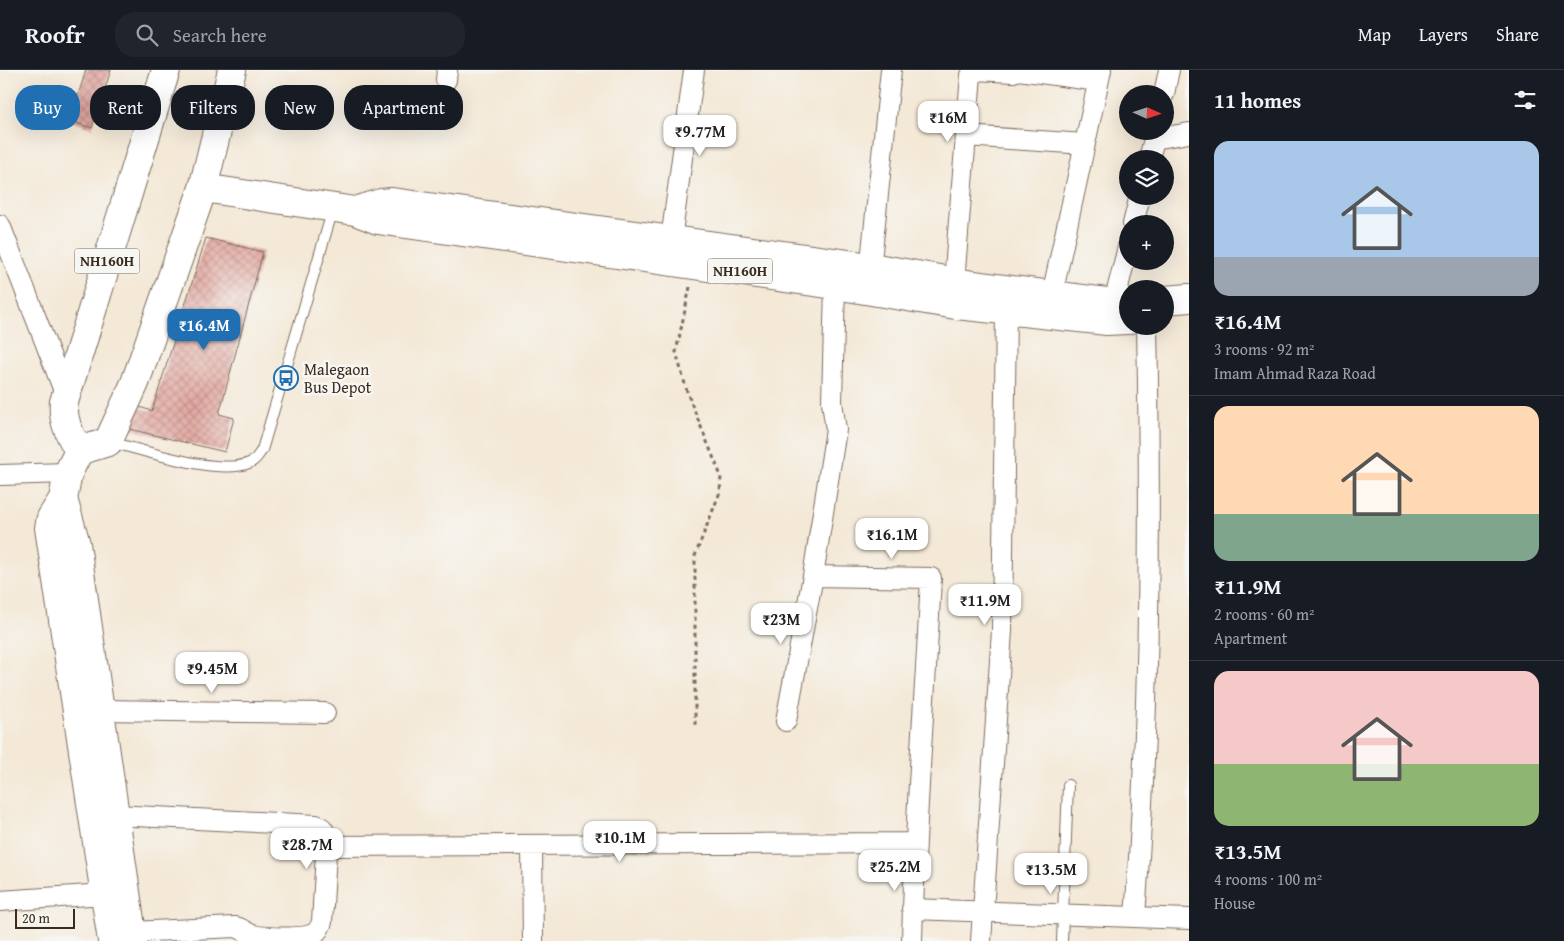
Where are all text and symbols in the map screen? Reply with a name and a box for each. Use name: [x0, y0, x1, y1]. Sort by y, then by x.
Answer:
search box: [115, 12, 465, 57]
text: Roofr: [25, 17, 85, 52]
icon: search: [133, 21, 161, 49]
text: Search here: [173, 21, 267, 49]
text: Map: [1358, 21, 1391, 48]
text: Layers: [1419, 21, 1468, 48]
text: Share: [1496, 21, 1539, 48]
chip: Buy: [15, 85, 80, 130]
chip: Rent: [90, 85, 161, 130]
chip: Filters: [171, 85, 255, 130]
chip: New: [265, 85, 334, 130]
chip: Apartment: [344, 85, 463, 130]
north arrow: [1119, 85, 1174, 140]
map controls: [1119, 85, 1174, 335]
text: 11 homes: [1214, 85, 1301, 116]
icon: filters: [1511, 86, 1539, 114]
pin: ₹16M: [918, 100, 978, 143]
text: ₹16M: [929, 105, 967, 129]
pin: ₹9.77M: [659, 114, 741, 157]
text: ₹9.77M: [674, 119, 726, 143]
button: layers: [1119, 150, 1174, 205]
icon: home: [1332, 173, 1422, 263]
button: +: [1119, 215, 1174, 270]
road number: NH160H: [74, 248, 140, 274]
road number: NH160H: [708, 258, 772, 284]
button: −: [1119, 280, 1174, 335]
text: ₹16.4M: [1214, 306, 1282, 337]
pin: ₹16.4M: [163, 308, 245, 351]
text: ₹16.4M: [178, 313, 230, 337]
text: 3 rooms · 92 m²: [1214, 337, 1314, 361]
place label: Malegaon Bus Depot: [304, 357, 372, 399]
text: Imam Ahmad Raza Road: [1214, 361, 1376, 385]
bus stop icon: Malegaon Bus Depot: [273, 365, 299, 391]
icon: home: [1332, 439, 1422, 529]
pin: ₹16.1M: [851, 518, 933, 560]
text: ₹16.1M: [866, 522, 918, 546]
text: ₹11.9M: [1214, 571, 1282, 602]
pin: ₹11.9M: [944, 584, 1026, 626]
text: ₹11.9M: [959, 588, 1011, 612]
pin: ₹23M: [751, 602, 811, 645]
text: 2 rooms · 60 m²: [1214, 602, 1314, 626]
text: ₹23M: [762, 607, 800, 631]
text: Apartment: [1214, 626, 1287, 650]
pin: ₹9.45M: [171, 652, 253, 694]
text: ₹9.45M: [186, 656, 238, 680]
icon: home: [1332, 704, 1422, 794]
pin: ₹10.1M: [579, 820, 661, 863]
text: ₹10.1M: [594, 825, 646, 849]
pin: ₹28.7M: [266, 828, 348, 870]
text: ₹28.7M: [281, 832, 333, 856]
text: ₹13.5M: [1214, 836, 1282, 867]
pin: ₹25.2M: [854, 850, 936, 892]
pin: ₹13.5M: [1010, 852, 1092, 895]
text: ₹25.2M: [869, 854, 921, 878]
text: ₹13.5M: [1025, 857, 1077, 881]
text: 4 rooms · 100 m²: [1214, 867, 1322, 891]
text: House: [1214, 891, 1255, 915]
scale bar: [15, 906, 75, 929]
text: 20 m: [22, 908, 50, 928]

